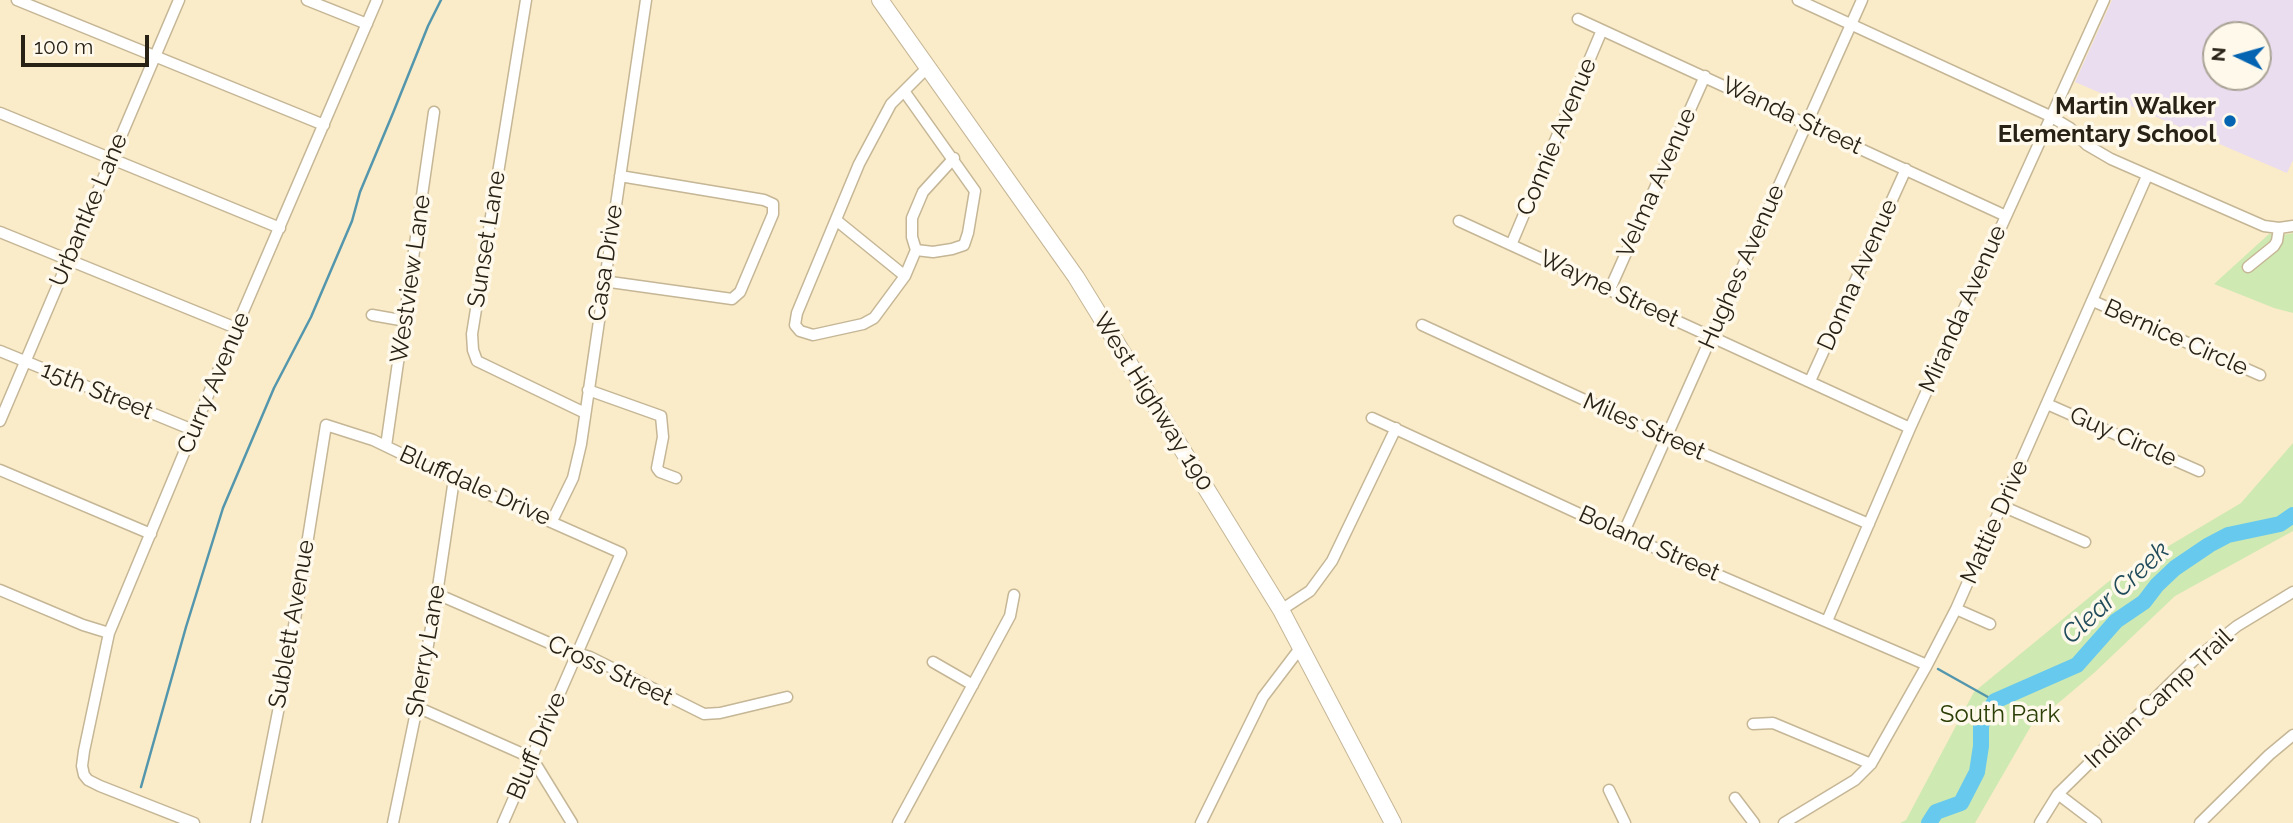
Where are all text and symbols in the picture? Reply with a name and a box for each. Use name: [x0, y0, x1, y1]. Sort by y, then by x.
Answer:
scale bar: [24, 21, 152, 65]
north arrow: [2202, 21, 2272, 91]
text: 100 m: [34, 34, 93, 59]
text: N: [2206, 46, 2230, 63]
street label: Connie Avenue: [1511, 54, 1603, 220]
street label: Wanda Street: [1717, 71, 1867, 161]
place label: Martin Walker Elementary School: [1998, 93, 2216, 149]
street label: Velma Avenue: [1611, 104, 1703, 262]
marker: Martin Walker Elementary School: [2222, 113, 2238, 129]
street label: Urbantke Lane: [44, 129, 134, 291]
street label: Sunset Lane: [462, 169, 512, 309]
street label: Hughes Avenue: [1693, 180, 1791, 354]
street label: Westview Lane: [385, 193, 437, 365]
street label: Donna Avenue: [1812, 195, 1904, 355]
street label: Casa Drive: [583, 203, 629, 323]
street label: Miranda Avenue: [1913, 221, 2013, 397]
street label: Wayne Street: [1535, 244, 1683, 334]
street label: Bernice Circle: [2100, 293, 2252, 383]
street label: West Highway 190: [1087, 307, 1219, 497]
street label: Curry Avenue: [171, 308, 257, 458]
street label: 15th Street: [37, 356, 157, 426]
street label: Miles Street: [1578, 387, 1710, 467]
street label: Guy Circle: [2065, 401, 2181, 473]
street label: Bluffdale Drive: [395, 440, 555, 532]
street label: Mattie Drive: [1955, 456, 2035, 588]
street label: Boland Street: [1574, 500, 1724, 588]
water label: Clear Creek: [2056, 535, 2176, 651]
street label: Sublett Avenue: [263, 538, 321, 710]
street label: Sherry Lane: [400, 583, 452, 719]
street label: Indian Camp Trail: [2079, 623, 2239, 775]
street label: Cross Street: [543, 630, 677, 712]
street label: Bluff Drive: [501, 688, 573, 804]
park label: South Park: [1940, 701, 2060, 729]

